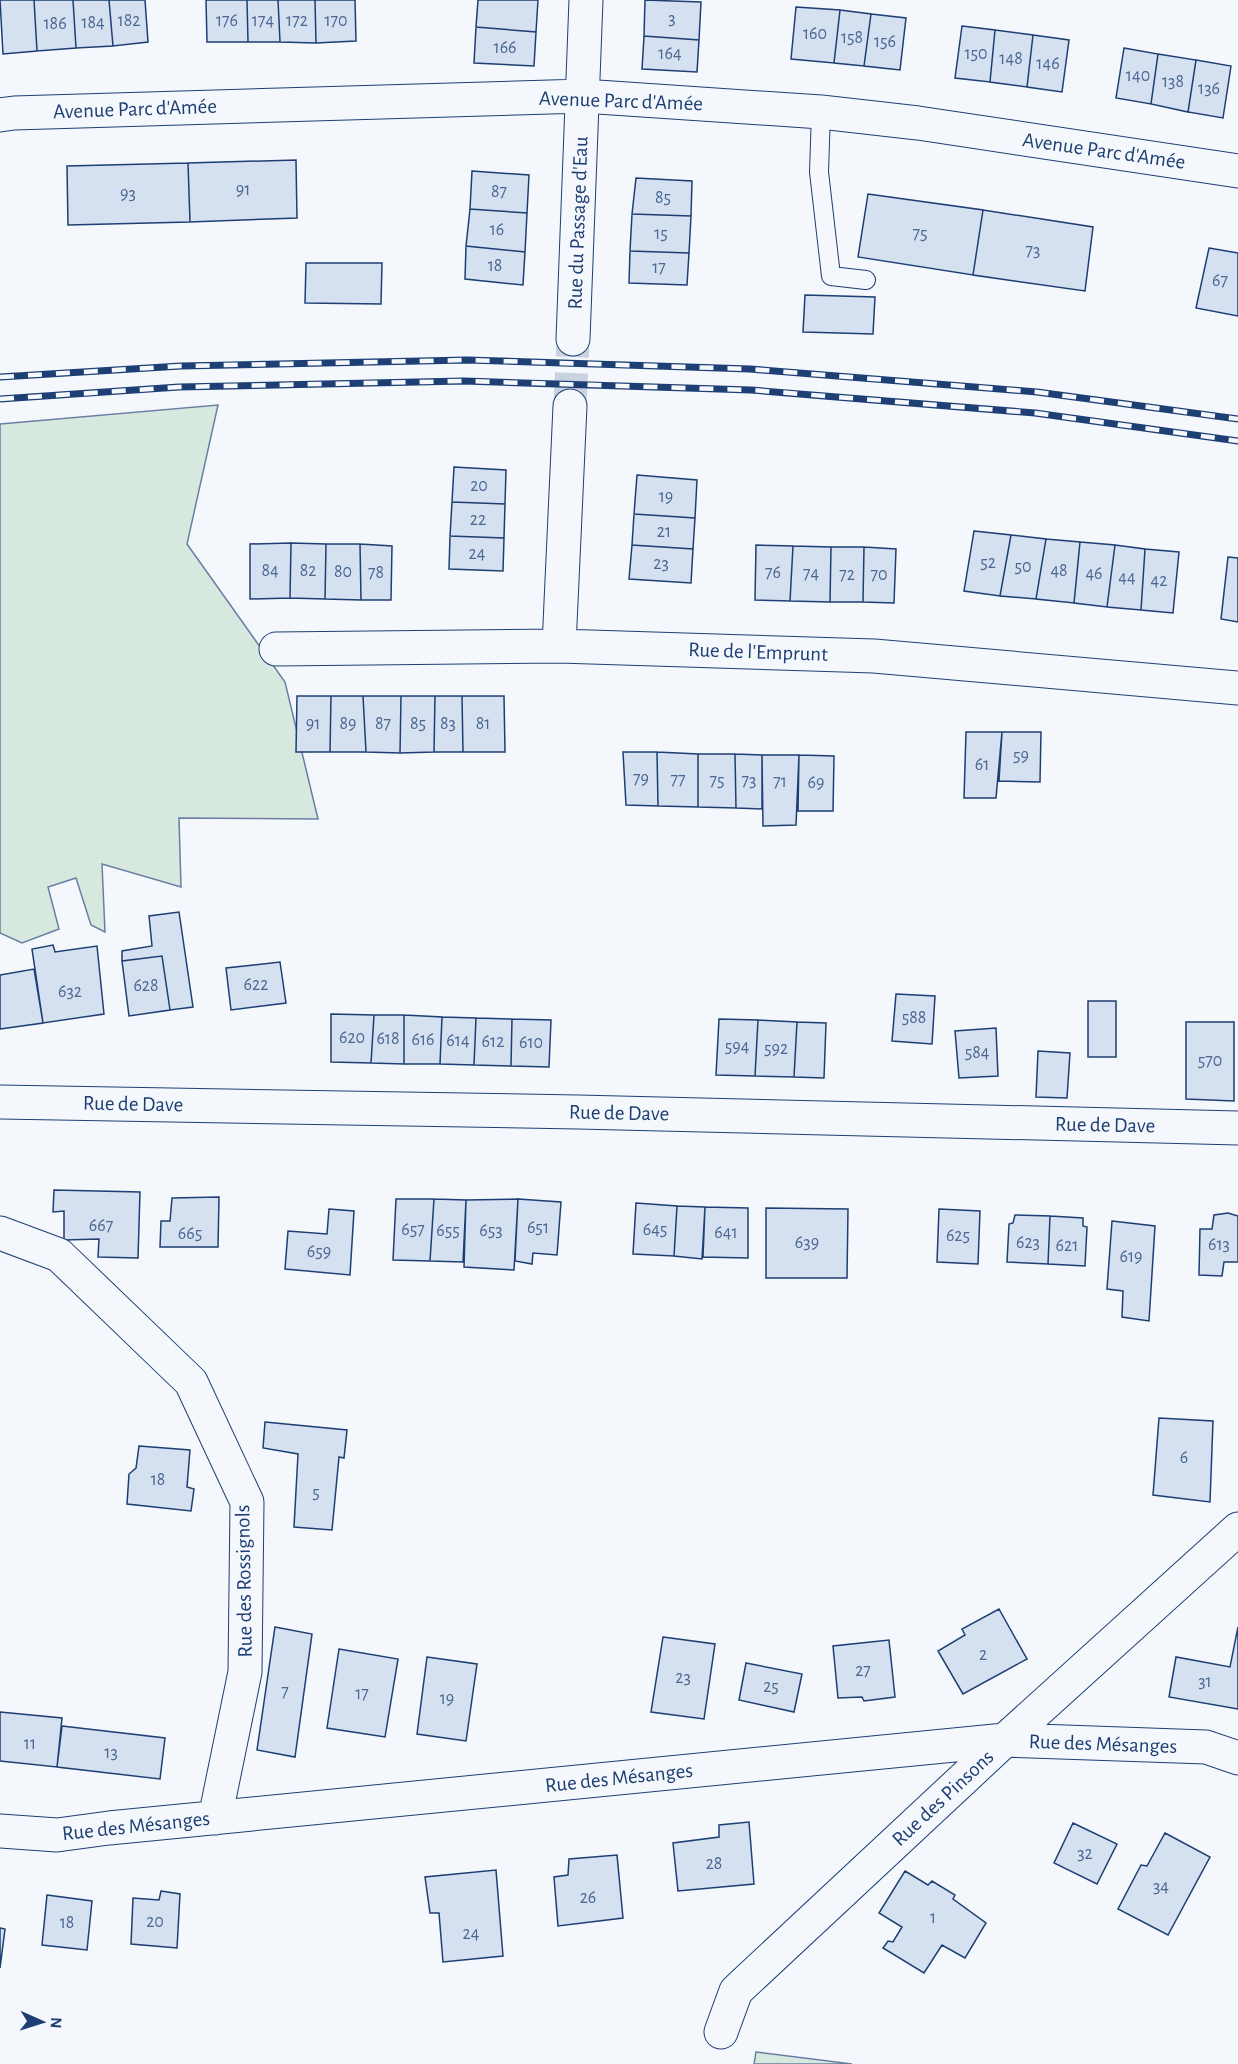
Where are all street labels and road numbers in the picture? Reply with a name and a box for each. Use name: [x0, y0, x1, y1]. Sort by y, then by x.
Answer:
street label: Avenue Parc d'Amée: [539, 88, 703, 114]
street label: Avenue Parc d'Amée: [53, 96, 217, 122]
street label: Avenue Parc d'Amée: [1021, 129, 1187, 173]
street label: Rue du Passage d'Eau: [564, 136, 592, 310]
street label: Rue de l'Emprunt: [688, 639, 829, 665]
street label: Rue de Dave: [83, 1093, 183, 1115]
street label: Rue de Dave: [569, 1102, 669, 1124]
street label: Rue de Dave: [1055, 1114, 1155, 1136]
street label: Rue des Rossignols: [232, 1504, 256, 1658]
street label: Rue des Mésanges: [1028, 1731, 1178, 1757]
street label: Rue des Pinsons: [888, 1746, 998, 1850]
street label: Rue des Mésanges: [544, 1760, 694, 1796]
street label: Rue des Mésanges: [61, 1808, 211, 1844]

